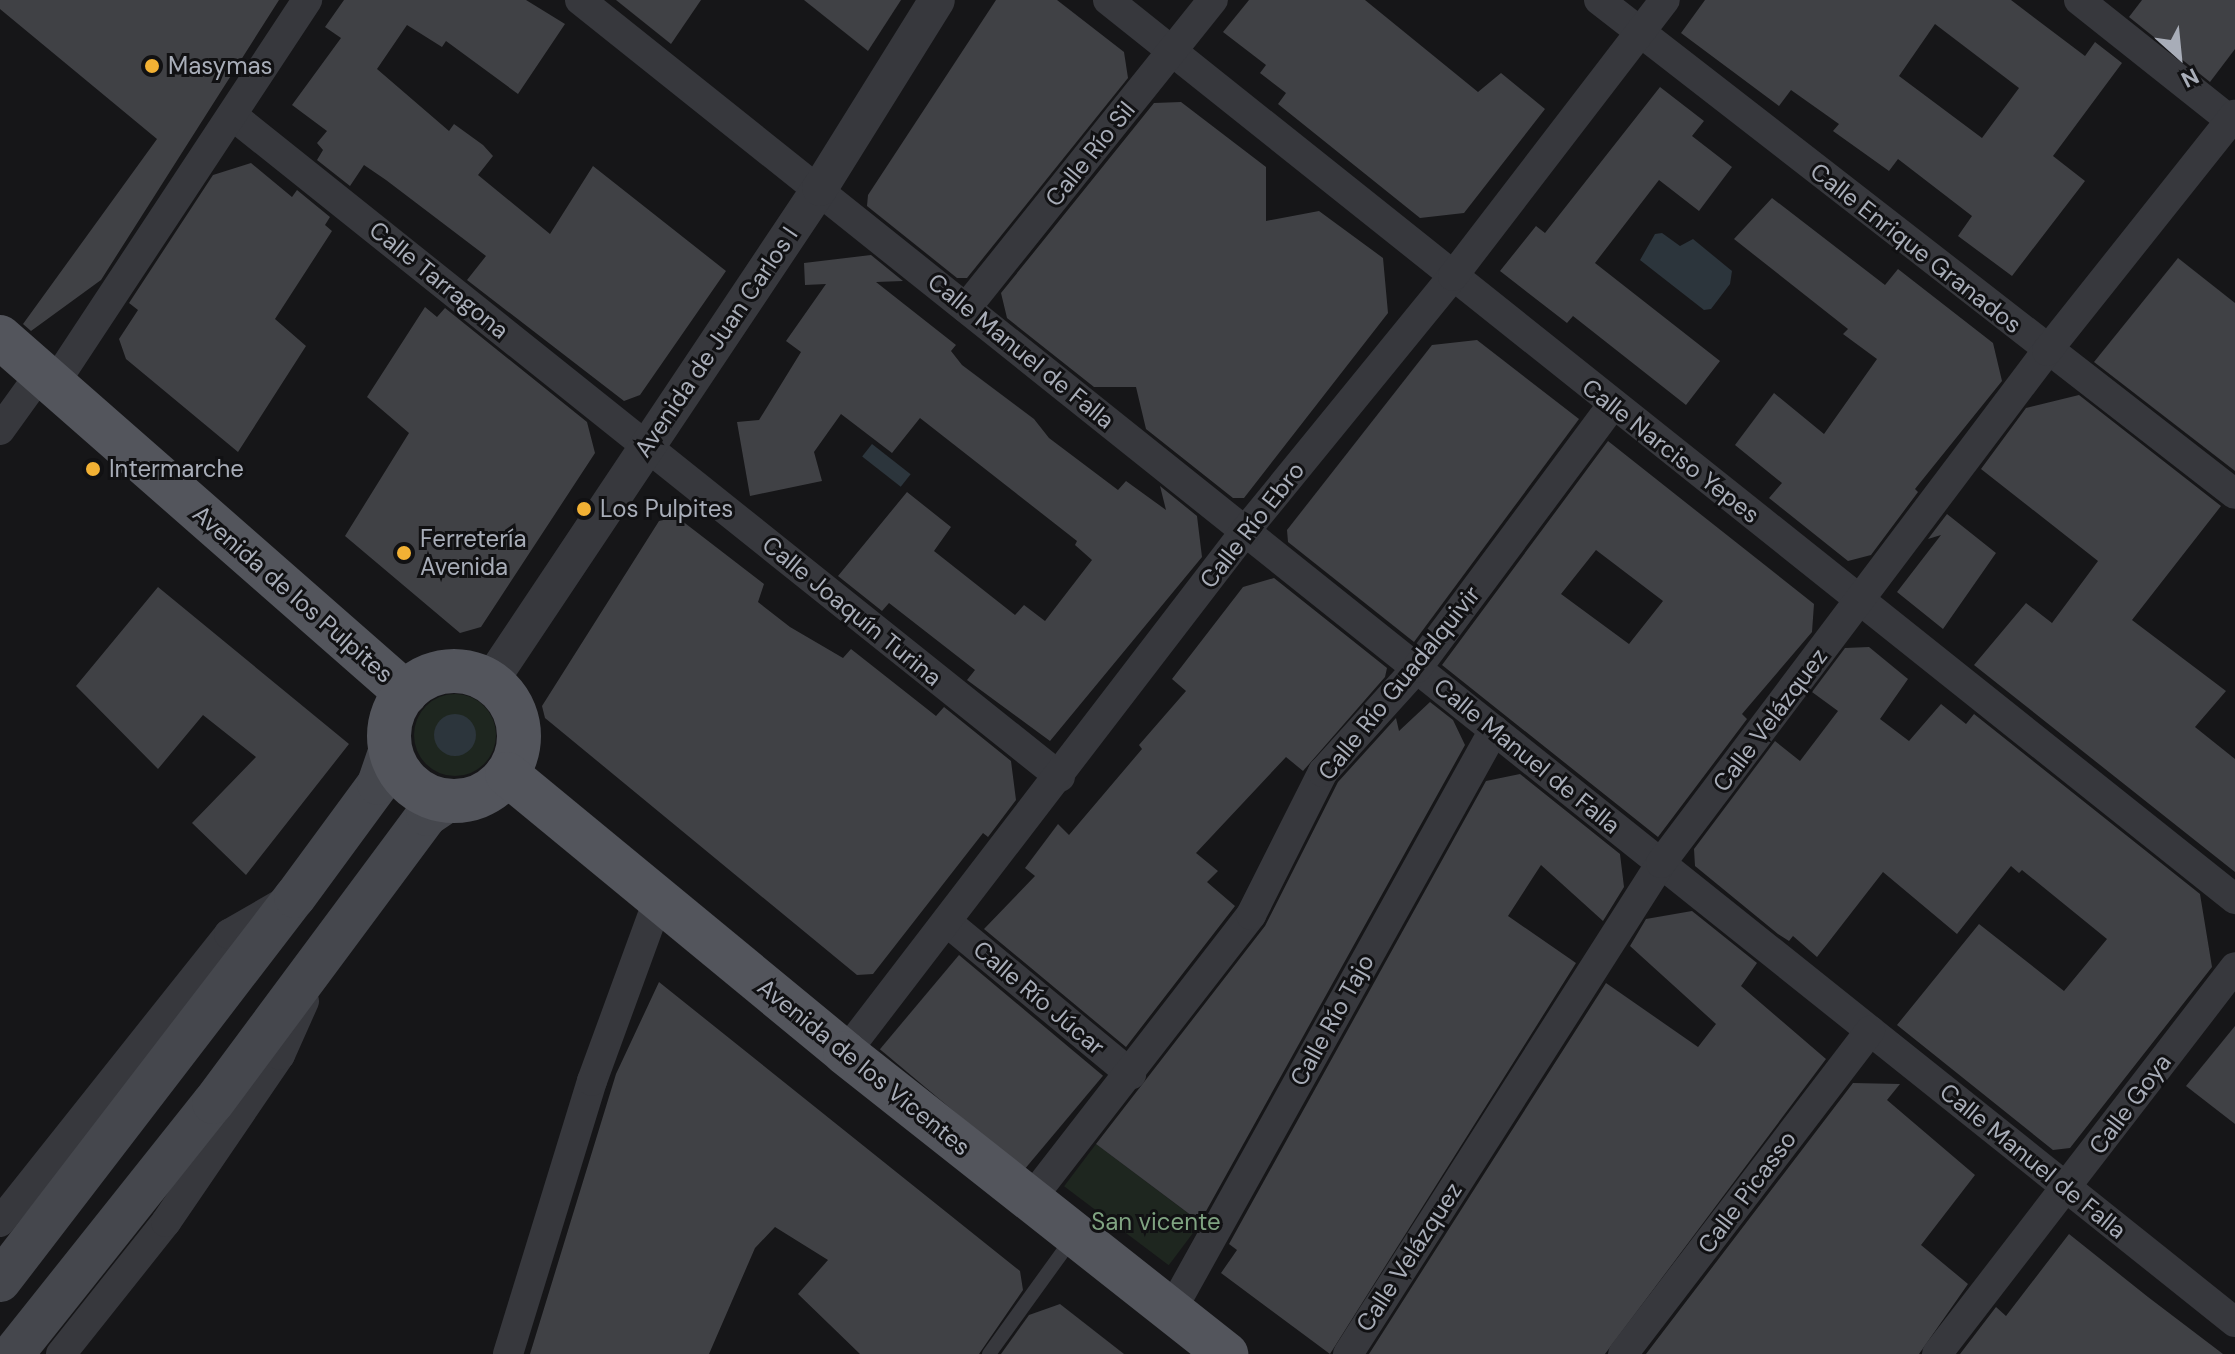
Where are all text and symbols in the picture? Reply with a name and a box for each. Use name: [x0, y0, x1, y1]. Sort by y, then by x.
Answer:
north arrow: [2139, 16, 2219, 96]
place label: Masymas: [168, 52, 273, 80]
marker: Masymas: [143, 57, 161, 75]
text: N: [2176, 61, 2204, 94]
street label: Calle Río Sil: [1039, 96, 1141, 212]
street label: Calle Enrique Granados: [1805, 157, 2027, 339]
street label: Calle Tarragona: [364, 215, 514, 345]
street label: Avenida de Juan Carlos I: [628, 222, 804, 462]
street label: Calle Manuel de Falla: [922, 267, 1120, 435]
street label: Calle Narciso Yepes: [1576, 373, 1766, 529]
place label: Intermarche: [109, 455, 244, 483]
street label: Calle Río Ebro: [1194, 456, 1310, 594]
marker: Intermarche: [84, 460, 102, 478]
place label: Los Pulpites: [600, 495, 733, 523]
street label: Avenida de los Pulpites: [187, 499, 399, 689]
marker: Los Pulpites: [575, 500, 593, 518]
place label: Ferretería Avenida: [420, 525, 526, 581]
street label: Calle Joaquín Turina: [757, 530, 947, 692]
marker: Ferretería Avenida: [395, 544, 413, 562]
street label: Calle Río Guadalquivir: [1312, 580, 1486, 786]
street label: Calle Velázquez: [1707, 643, 1833, 797]
street label: Calle Manuel de Falla: [1428, 672, 1626, 840]
street label: Calle Río Júcar: [967, 935, 1111, 1061]
street label: Calle Río Tajo: [1284, 949, 1380, 1091]
street label: Avenida de los Vicentes: [752, 972, 976, 1162]
street label: Calle Goya: [2083, 1048, 2177, 1160]
street label: Calle Manuel de Falla: [1934, 1077, 2132, 1245]
street label: Calle Picasso: [1692, 1125, 1802, 1259]
street label: Calle Velázquez: [1350, 1177, 1468, 1337]
park label: San vicente: [1091, 1208, 1221, 1236]

